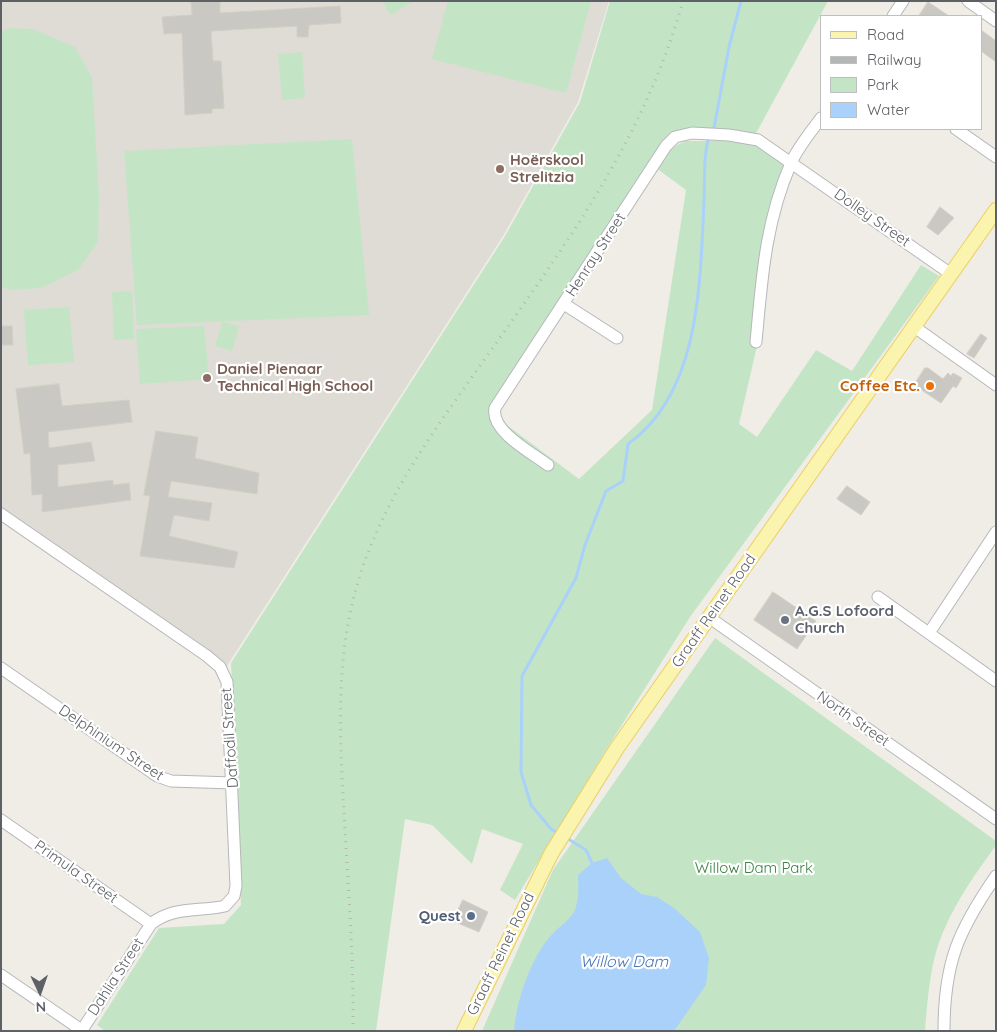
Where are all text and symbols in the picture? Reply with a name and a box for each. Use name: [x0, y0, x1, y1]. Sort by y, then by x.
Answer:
legend: [820, 15, 982, 130]
text: Road: [867, 25, 904, 44]
text: Railway: [867, 50, 922, 69]
text: Park: [867, 75, 899, 94]
text: Water: [867, 100, 910, 119]
place label: Hoërskool Strelitzia: [510, 151, 584, 186]
marker: Hoërskool Strelitzia: [494, 163, 506, 175]
street label: Dolley Street: [830, 185, 914, 251]
street label: Henray Street: [562, 210, 630, 300]
place label: Daniel Pienaar Technical High School: [217, 360, 373, 395]
marker: Daniel Pienaar Technical High School: [201, 372, 213, 384]
place label: Coffee Etc.: [840, 377, 920, 395]
marker: Coffee Etc.: [924, 380, 936, 392]
street label: Graaff Reinet Road: [668, 551, 760, 671]
place label: A.G.S Lofoord Church: [795, 602, 894, 637]
marker: A.G.S Lofoord Church: [779, 614, 791, 626]
street label: Daffodil Street: [218, 687, 242, 789]
street label: North Street: [813, 687, 893, 751]
street label: Delphinium Street: [55, 701, 167, 785]
street label: Primula Street: [31, 837, 121, 907]
park label: Willow Dam Park: [695, 859, 813, 877]
street label: Graaff Reinet Road: [463, 890, 539, 1018]
place label: Quest: [419, 907, 461, 925]
marker: Quest: [465, 910, 477, 922]
street label: Dahlia Street: [84, 935, 148, 1019]
water label: Willow Dam: [580, 952, 668, 972]
north arrow: [15, 967, 65, 1017]
text: N: [35, 998, 46, 1016]

